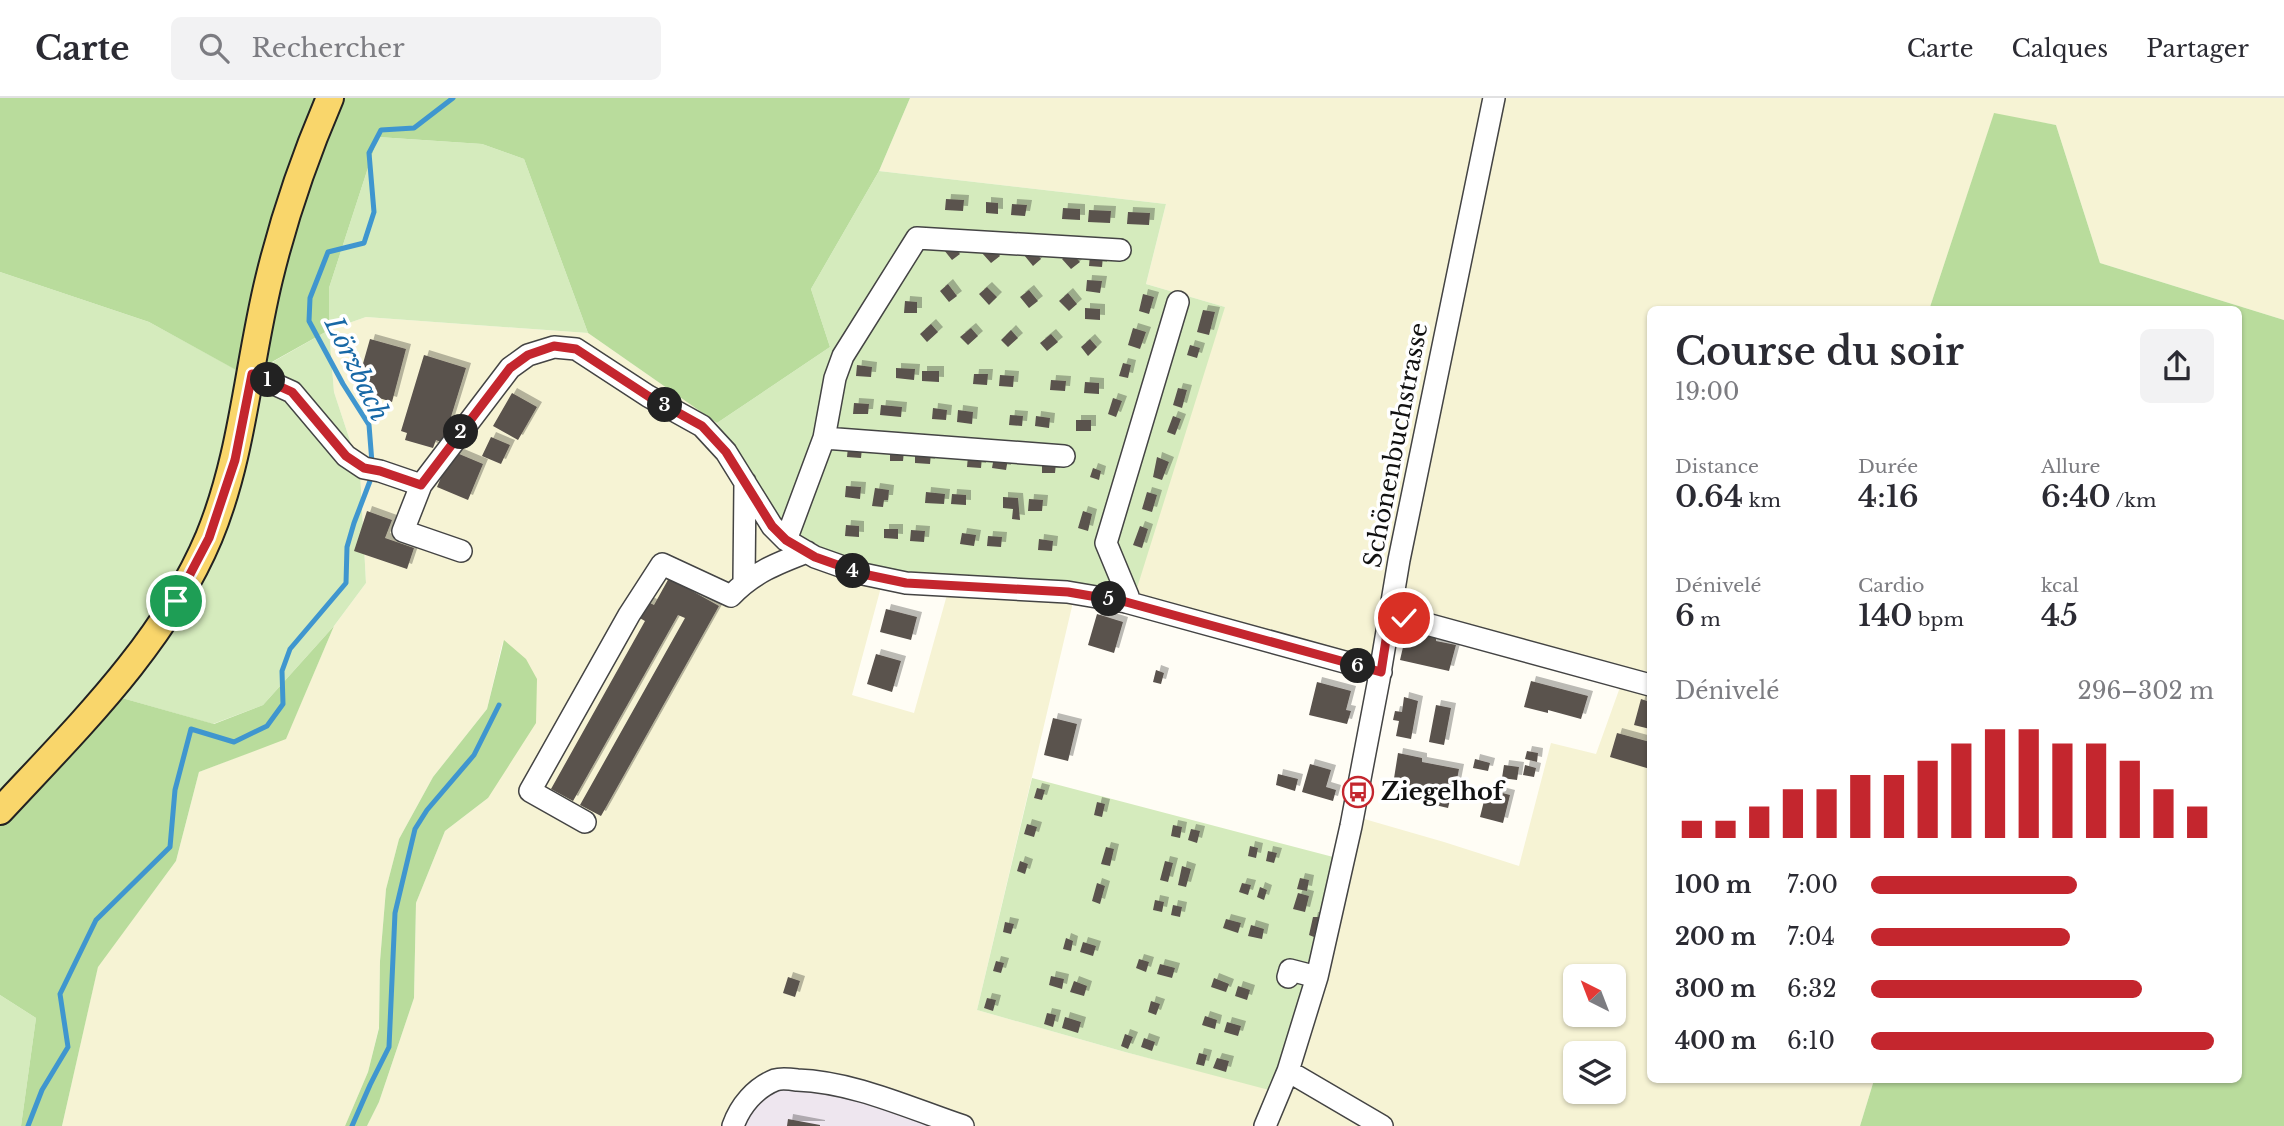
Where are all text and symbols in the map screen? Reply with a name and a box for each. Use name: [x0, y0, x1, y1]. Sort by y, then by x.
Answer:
search box: [171, 17, 661, 80]
text: Carte: [35, 28, 129, 69]
icon: search: [195, 29, 233, 67]
text: Rechercher: [251, 32, 405, 64]
text: Carte: [1907, 34, 1973, 63]
text: Calques: [2011, 34, 2108, 63]
text: Partager: [2146, 34, 2249, 63]
water label: Lörzbach: [318, 311, 396, 426]
street label: Schönenbuchstrasse: [1358, 320, 1433, 570]
text: Course du soir: [1675, 328, 1964, 375]
button: share: [2140, 329, 2214, 403]
pin: 1: [250, 362, 286, 398]
text: 1: [263, 368, 272, 391]
text: 19:00: [1675, 378, 1739, 406]
pin: 3: [648, 388, 682, 422]
text: 3: [658, 393, 671, 416]
pin: 2: [444, 414, 478, 450]
text: 2: [454, 420, 467, 443]
text: Distance: [1675, 455, 1759, 478]
text: Durée: [1858, 455, 1918, 478]
text: Allure: [2041, 455, 2101, 478]
text: 0.64: [1675, 478, 1743, 515]
text: 4:16: [1858, 478, 1919, 515]
text: 6:40: [2041, 478, 2111, 515]
text: km: [1743, 489, 1781, 512]
text: /km: [2111, 489, 2156, 512]
pin: 4: [836, 554, 870, 588]
text: 4: [846, 559, 859, 582]
pin: [146, 571, 206, 631]
text: Dénivelé: [1675, 574, 1761, 597]
text: Cardio: [1858, 574, 1924, 597]
text: kcal: [2041, 574, 2079, 597]
icon: arrive: [157, 582, 195, 620]
pin: 5: [1092, 582, 1126, 616]
text: 5: [1103, 587, 1114, 610]
pin: [1374, 588, 1434, 648]
text: 6: [1675, 597, 1695, 634]
text: 140: [1858, 597, 1913, 634]
text: 45: [2041, 597, 2078, 634]
icon: check: [1385, 599, 1423, 637]
text: m: [1695, 608, 1721, 631]
text: bpm: [1913, 608, 1964, 631]
pin: 6: [1340, 648, 1376, 684]
text: 6: [1351, 654, 1364, 677]
text: Dénivelé: [1675, 677, 1779, 705]
text: 296–302 m: [2078, 677, 2214, 705]
bus stop icon: Ziegelhof: [1341, 775, 1375, 809]
place label: Ziegelhof: [1381, 777, 1506, 806]
text: 100 m: [1675, 871, 1751, 899]
text: 7:00: [1787, 871, 1838, 899]
text: 200 m: [1675, 923, 1756, 951]
text: 7:04: [1787, 923, 1835, 951]
north arrow: [1563, 964, 1626, 1027]
map controls: [1563, 964, 1626, 1104]
text: 300 m: [1675, 975, 1756, 1003]
text: 6:32: [1787, 975, 1837, 1003]
text: 400 m: [1675, 1027, 1757, 1055]
text: 6:10: [1787, 1027, 1835, 1055]
button: layers: [1563, 1041, 1626, 1104]

